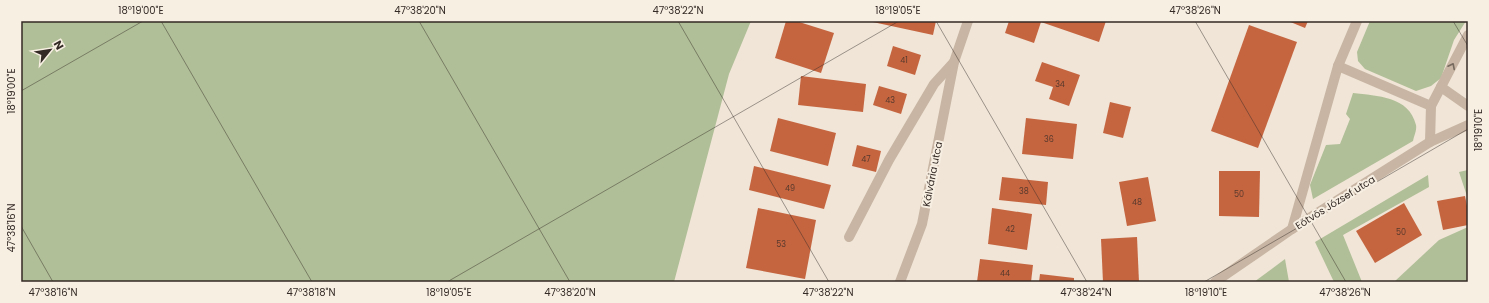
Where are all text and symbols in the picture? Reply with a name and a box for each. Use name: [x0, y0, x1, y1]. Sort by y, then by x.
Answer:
text: 18°19'00"E: [118, 3, 164, 18]
text: 47°38'20"N: [394, 3, 446, 18]
text: 47°38'22"N: [652, 3, 704, 18]
text: 18°19'05"E: [875, 3, 921, 18]
text: 47°38'26"N: [1169, 3, 1221, 18]
north arrow: [30, 30, 70, 70]
text: N: [50, 37, 68, 53]
house number: 41: [900, 55, 908, 66]
one-way arrow: [1447, 63, 1455, 70]
text: 18°19'00"E: [4, 68, 19, 114]
house number: 34: [1055, 79, 1065, 90]
house number: 43: [885, 95, 895, 106]
text: 18°19'10"E: [1471, 109, 1486, 151]
house number: 36: [1044, 134, 1054, 145]
street label: Kálvária utca: [919, 140, 946, 208]
house number: 47: [861, 154, 871, 165]
street label: Eötvös József utca: [1292, 172, 1378, 233]
house number: 49: [785, 183, 795, 194]
house number: 38: [1019, 186, 1029, 197]
house number: 50: [1234, 189, 1244, 200]
house number: 48: [1132, 197, 1142, 208]
text: 47°38'16"N: [4, 203, 19, 253]
house number: 42: [1005, 224, 1015, 235]
house number: 50: [1396, 227, 1406, 238]
house number: 53: [776, 239, 786, 250]
house number: 44: [1000, 268, 1010, 279]
text: 47°38'16"N: [28, 285, 78, 300]
text: 47°38'18"N: [286, 285, 336, 300]
text: 18°19'05"E: [426, 285, 472, 300]
text: 47°38'20"N: [544, 285, 596, 300]
text: 47°38'22"N: [802, 285, 854, 300]
text: 47°38'24"N: [1060, 285, 1112, 300]
text: 18°19'10"E: [1185, 285, 1227, 300]
text: 47°38'26"N: [1319, 285, 1371, 300]

